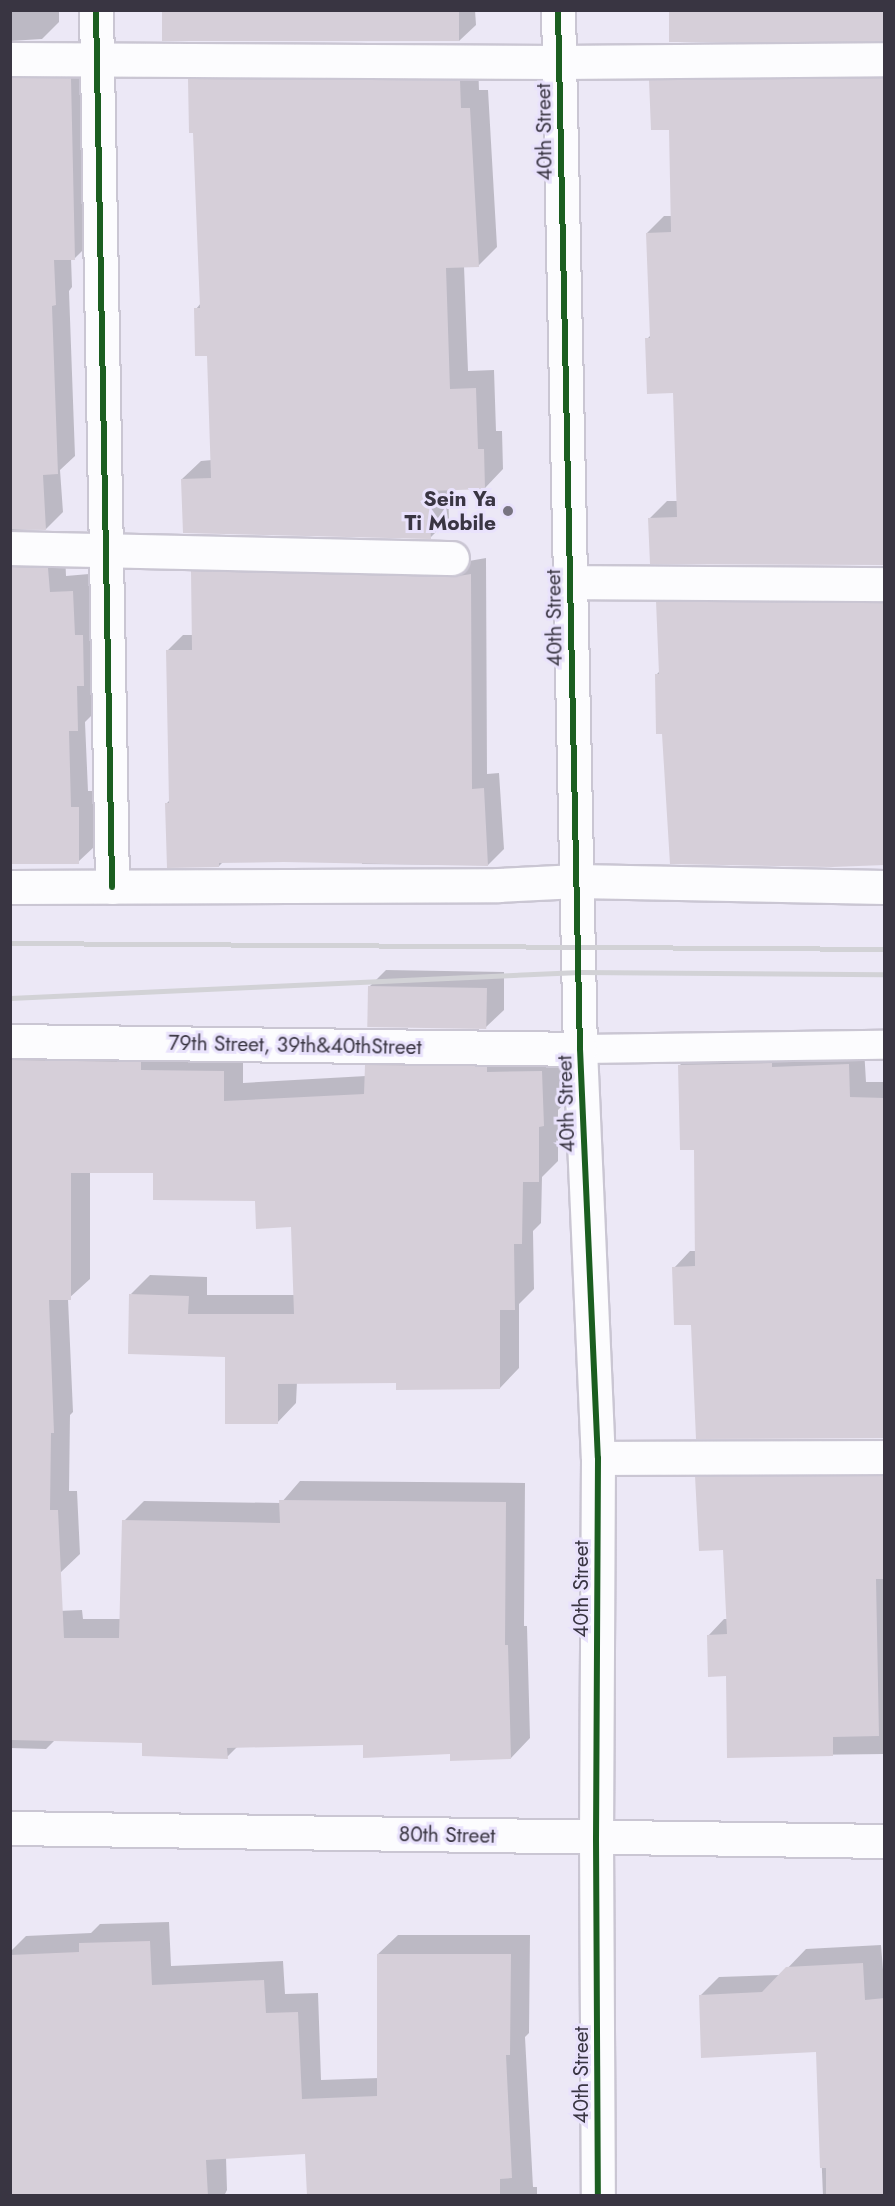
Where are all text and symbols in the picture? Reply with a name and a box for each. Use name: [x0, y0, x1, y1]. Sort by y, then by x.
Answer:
street label: 40th Street: [531, 83, 557, 181]
place label: Sein Ya Ti Mobile: [405, 486, 496, 536]
marker: Sein Ya Ti Mobile: [501, 504, 515, 518]
street label: 40th Street: [541, 569, 567, 667]
street label: 79th Street, 39th&40thStreet: [168, 1030, 422, 1060]
street label: 40th Street: [552, 1055, 580, 1153]
street label: 40th Street: [568, 1540, 594, 1638]
street label: 80th Street: [399, 1822, 495, 1848]
street label: 40th Street: [568, 2026, 594, 2124]

